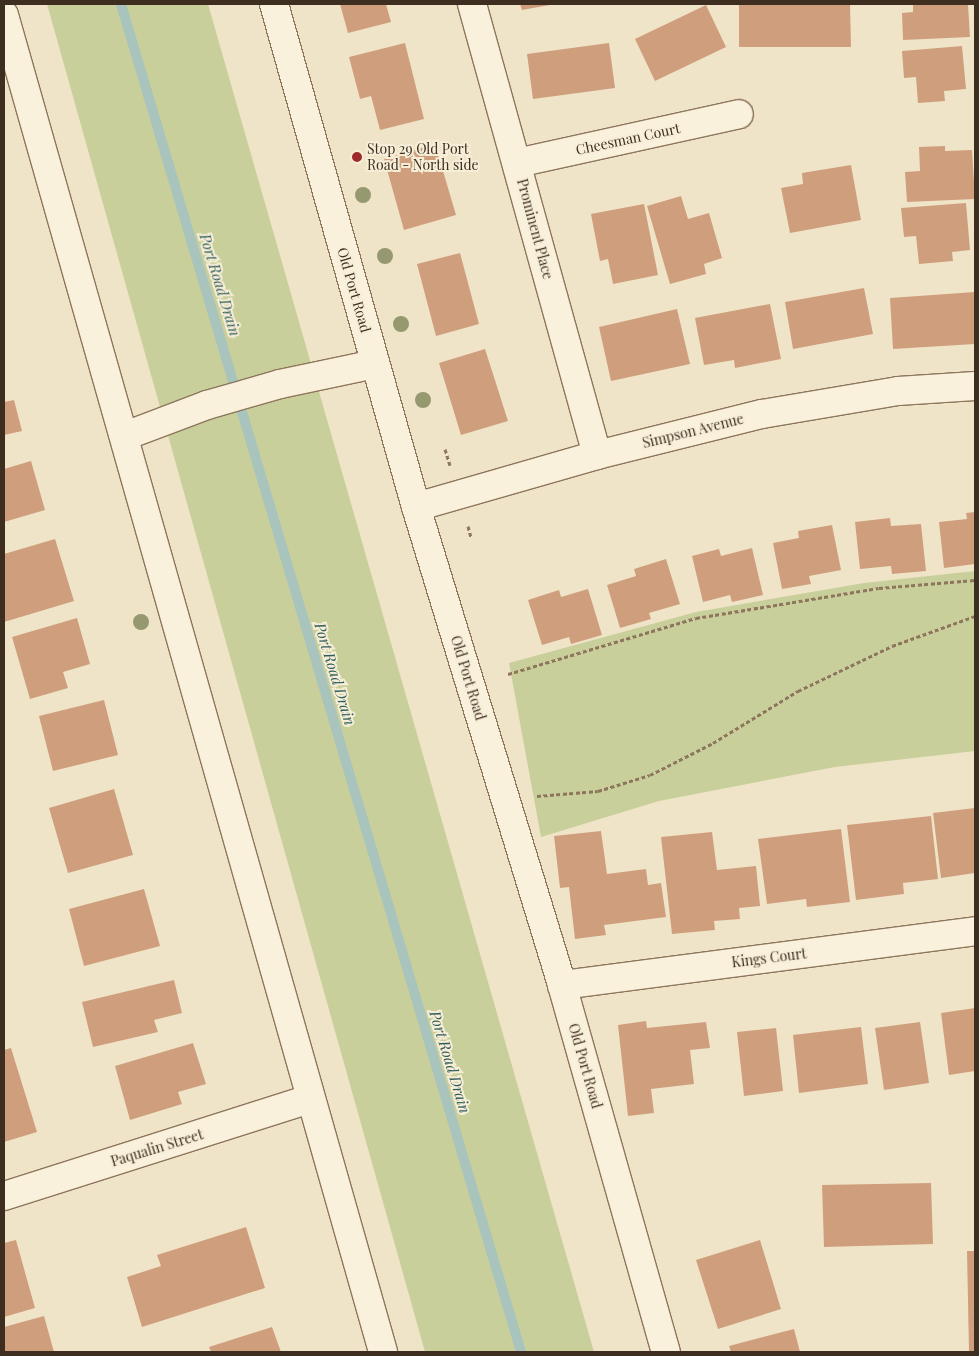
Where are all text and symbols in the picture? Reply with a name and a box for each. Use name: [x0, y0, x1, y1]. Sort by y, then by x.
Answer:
street label: Cheesman Court: [574, 120, 682, 158]
place label: Stop 29 Old Port Road - North side: [367, 141, 479, 174]
marker: Stop 29 Old Port Road - North side: [351, 151, 363, 163]
street label: Prominent Place: [513, 177, 557, 281]
water label: Port Road Drain: [196, 232, 244, 338]
street label: Old Port Road: [334, 245, 374, 335]
street label: Simpson Avenue: [640, 410, 746, 452]
water label: Port Road Drain: [311, 621, 359, 727]
street label: Old Port Road: [447, 633, 489, 723]
street label: Kings Court: [731, 945, 807, 971]
water label: Port Road Drain: [426, 1009, 474, 1115]
street label: Old Port Road: [565, 1021, 605, 1111]
street label: Paqualin Street: [109, 1126, 205, 1170]

